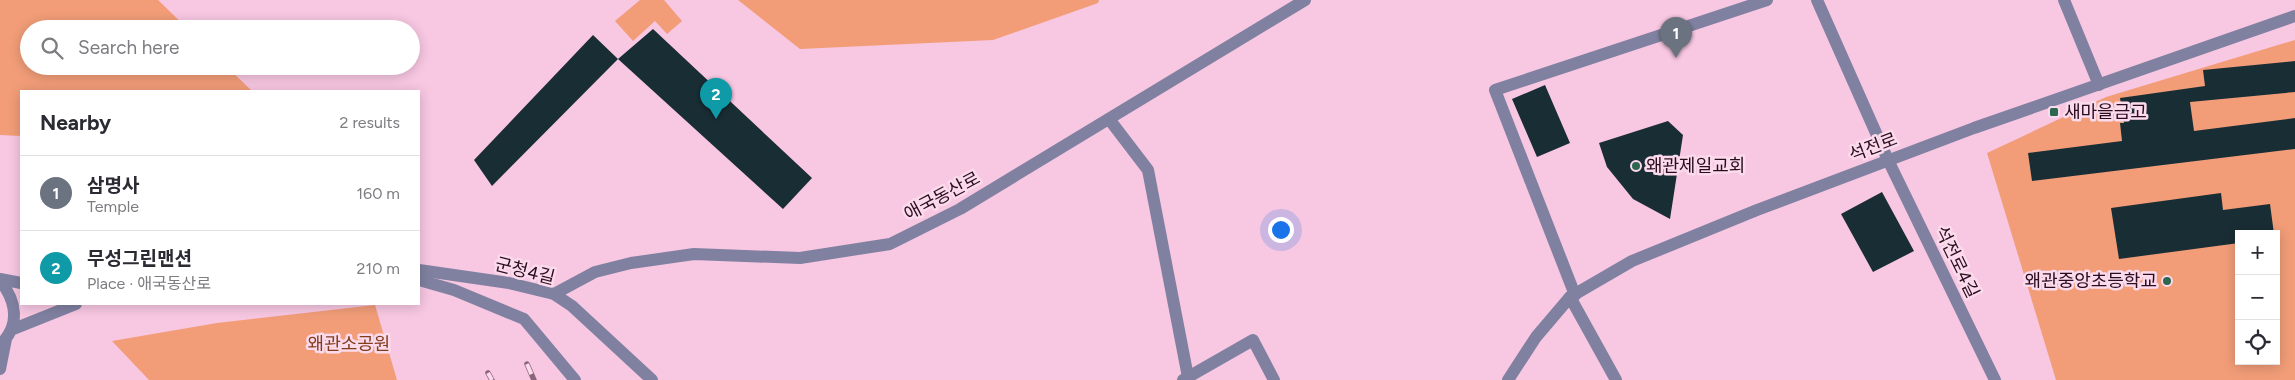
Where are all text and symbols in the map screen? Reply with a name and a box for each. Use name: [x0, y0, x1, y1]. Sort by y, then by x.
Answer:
pin: 1: [1660, 17, 1692, 58]
search box: [20, 20, 420, 75]
icon: search: [38, 34, 66, 62]
text: Search here: [78, 36, 180, 59]
pin: 2: [700, 78, 732, 119]
place label: 새마을금고: [2064, 101, 2147, 123]
marker: 새마을금고: [2048, 106, 2060, 118]
text: Nearby: [40, 110, 111, 135]
text: 2 results: [340, 113, 400, 132]
street label: 석전로: [1846, 128, 1900, 166]
place label: 왜관제일교회: [1646, 155, 1745, 177]
marker: 왜관제일교회: [1630, 160, 1642, 172]
street label: 애국동산로: [900, 167, 984, 225]
text: 삼명사: [87, 174, 139, 197]
text: 1: [53, 184, 59, 203]
text: 160 m: [357, 184, 400, 203]
text: Temple: [87, 197, 139, 216]
your location: [1268, 217, 1294, 243]
street label: 석전로4길: [1930, 222, 1984, 302]
map controls: [2235, 230, 2280, 365]
button: +: [2235, 230, 2280, 275]
text: 무성그린맨션: [87, 247, 192, 270]
street label: 군청4길: [493, 253, 557, 289]
text: 2: [51, 259, 61, 278]
text: 210 m: [357, 259, 400, 278]
place label: 왜관중앙초등학교: [2025, 270, 2157, 292]
text: Place · 애국동산로: [87, 274, 211, 293]
marker: 왜관중앙초등학교: [2161, 275, 2173, 287]
button: −: [2235, 275, 2280, 320]
button: locate: [2235, 320, 2280, 365]
park label: 왜관소공원: [308, 333, 390, 355]

